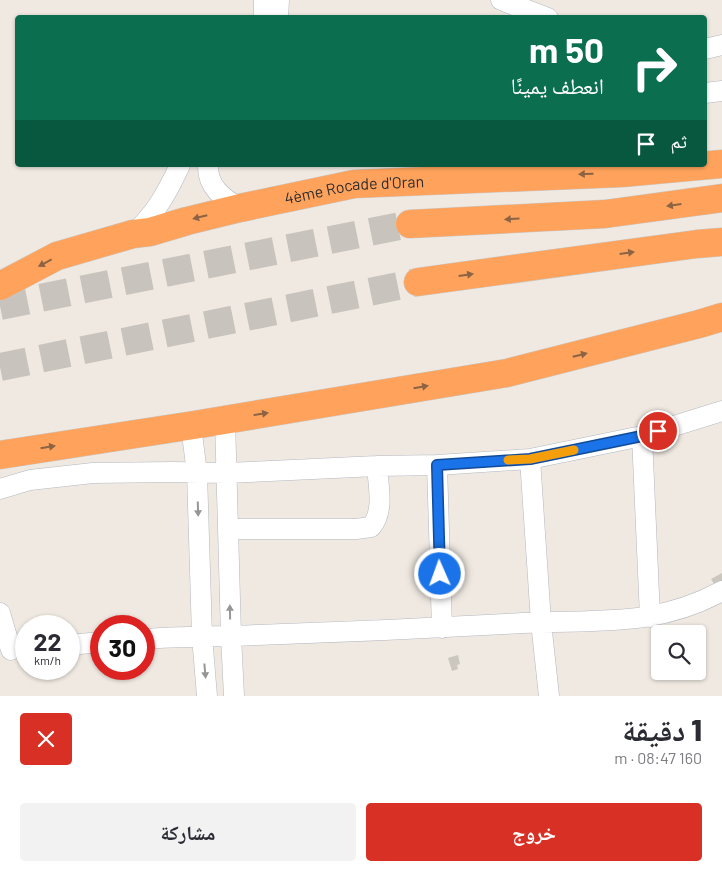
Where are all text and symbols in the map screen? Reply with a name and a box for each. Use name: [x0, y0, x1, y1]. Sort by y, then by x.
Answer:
text: 50 m: [529, 28, 604, 70]
icon: right: [622, 35, 687, 100]
text: انعطف يمينًا: [511, 72, 604, 98]
text: ثم: [670, 129, 687, 152]
icon: arrive: [632, 130, 660, 158]
street label: 4ème Rocade d'Oran: [283, 171, 425, 207]
one-way arrow: [578, 171, 594, 179]
one-way arrow: [665, 201, 681, 209]
one-way arrow: [193, 213, 208, 221]
one-way arrow: [504, 215, 520, 223]
one-way arrow: [619, 249, 635, 257]
one-way arrow: [37, 259, 52, 267]
one-way arrow: [458, 271, 474, 279]
one-way arrow: [572, 351, 587, 359]
one-way arrow: [413, 383, 429, 391]
one-way arrow: [253, 410, 269, 418]
pin: [637, 410, 679, 452]
icon: arrive: [644, 417, 672, 445]
one-way arrow: [40, 443, 56, 451]
one-way arrow: [195, 501, 203, 517]
position arrow: [413, 547, 465, 599]
one-way arrow: [226, 604, 234, 620]
speed limit sign: 30: [90, 615, 155, 680]
map controls: [651, 625, 706, 680]
button: search: [651, 625, 706, 680]
text: 22: [33, 626, 62, 656]
text: km/h: [34, 653, 61, 667]
one-way arrow: [201, 663, 209, 679]
text: 1 دقيقة: [622, 711, 702, 747]
button: close: [20, 713, 72, 765]
text: 160 m · 08:47: [614, 748, 702, 767]
button: مشاركة: [20, 803, 356, 861]
button: خروج: [366, 803, 702, 861]

